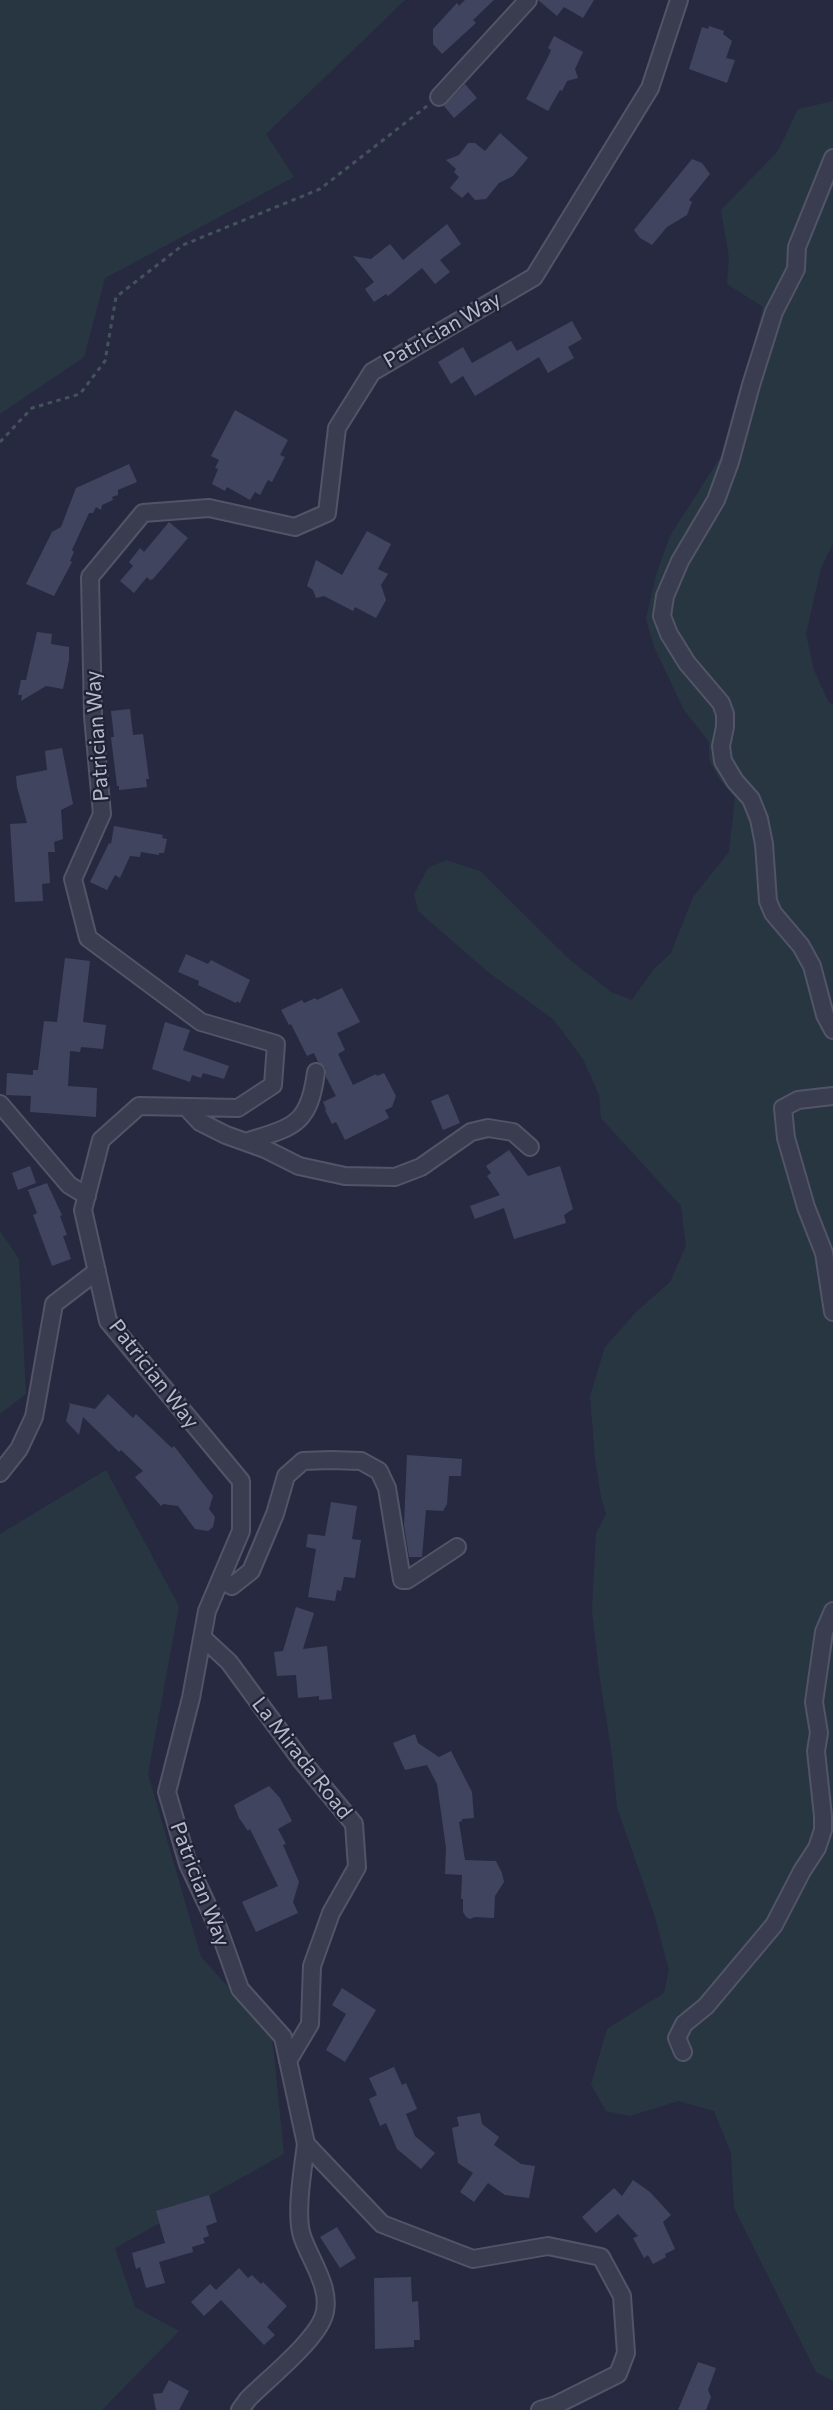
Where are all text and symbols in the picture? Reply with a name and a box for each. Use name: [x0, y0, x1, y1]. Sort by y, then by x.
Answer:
street label: Patrician Way: [379, 286, 505, 374]
street label: Patrician Way: [80, 670, 114, 802]
street label: Patrician Way: [104, 1315, 204, 1433]
street label: La Mirada Road: [247, 1692, 357, 1824]
street label: Patrician Way: [165, 1818, 235, 1950]

